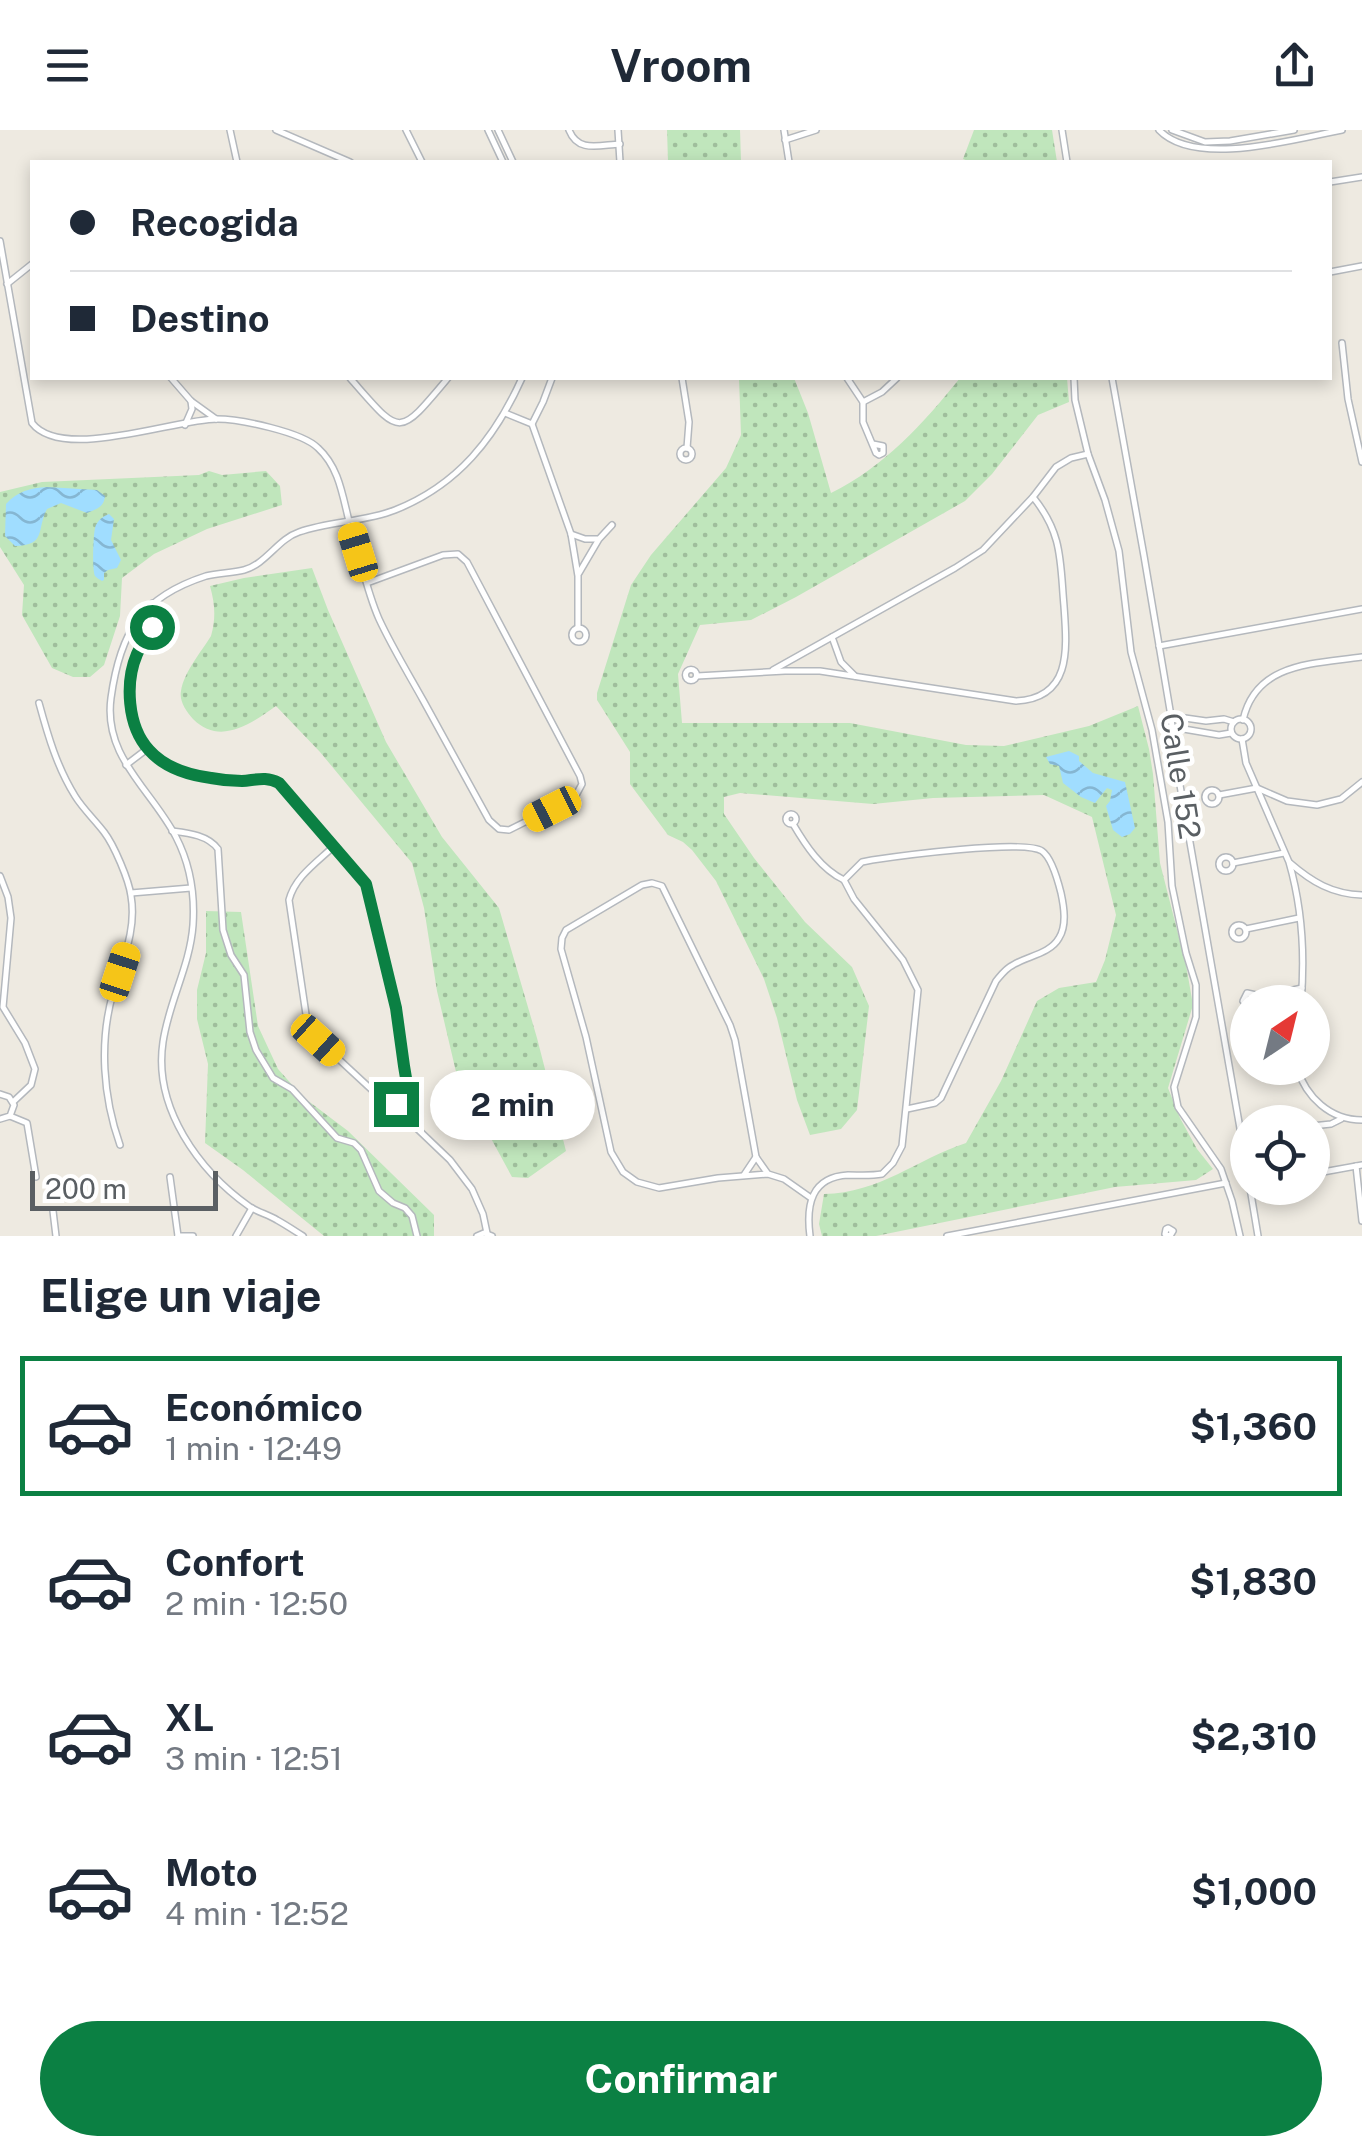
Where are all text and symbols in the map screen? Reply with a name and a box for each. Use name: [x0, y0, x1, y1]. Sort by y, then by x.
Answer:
icon: menu: [40, 38, 95, 93]
icon: share: [1267, 38, 1322, 93]
text: Vroom: [610, 39, 752, 92]
text: Recogida: [130, 200, 299, 245]
text: Destino: [130, 296, 270, 341]
car: [335, 519, 381, 585]
route start: [130, 605, 175, 650]
street label: Calle 152: [1153, 710, 1209, 842]
car: [518, 782, 586, 836]
car: [96, 939, 144, 1005]
north arrow: [1230, 985, 1330, 1085]
map controls: [1230, 985, 1330, 1205]
car: [286, 1009, 350, 1071]
callout: 2 min: [431, 1069, 596, 1139]
route end: [374, 1082, 419, 1127]
text: 2 min: [471, 1086, 554, 1123]
button: locate: [1230, 1105, 1330, 1205]
scale bar: [30, 1166, 218, 1210]
text: 200 m: [45, 1172, 127, 1205]
text: Elige un viaje: [40, 1269, 322, 1322]
icon: car: [45, 1381, 135, 1471]
text: Económico: [165, 1385, 363, 1430]
text: $1,360: [1190, 1404, 1317, 1449]
text: 1 min · 12:49: [165, 1430, 342, 1467]
icon: car: [45, 1536, 135, 1626]
text: Confort: [165, 1540, 305, 1585]
text: $1,830: [1189, 1559, 1317, 1604]
text: 2 min · 12:50: [165, 1585, 348, 1622]
icon: car: [45, 1691, 135, 1781]
text: XL: [165, 1695, 214, 1740]
text: $2,310: [1190, 1714, 1317, 1759]
text: 3 min · 12:51: [165, 1740, 343, 1777]
icon: car: [45, 1846, 135, 1936]
text: Moto: [165, 1850, 258, 1895]
text: $1,000: [1191, 1869, 1317, 1914]
text: 4 min · 12:52: [165, 1895, 349, 1932]
button: Confirmar: [40, 2021, 1322, 2136]

